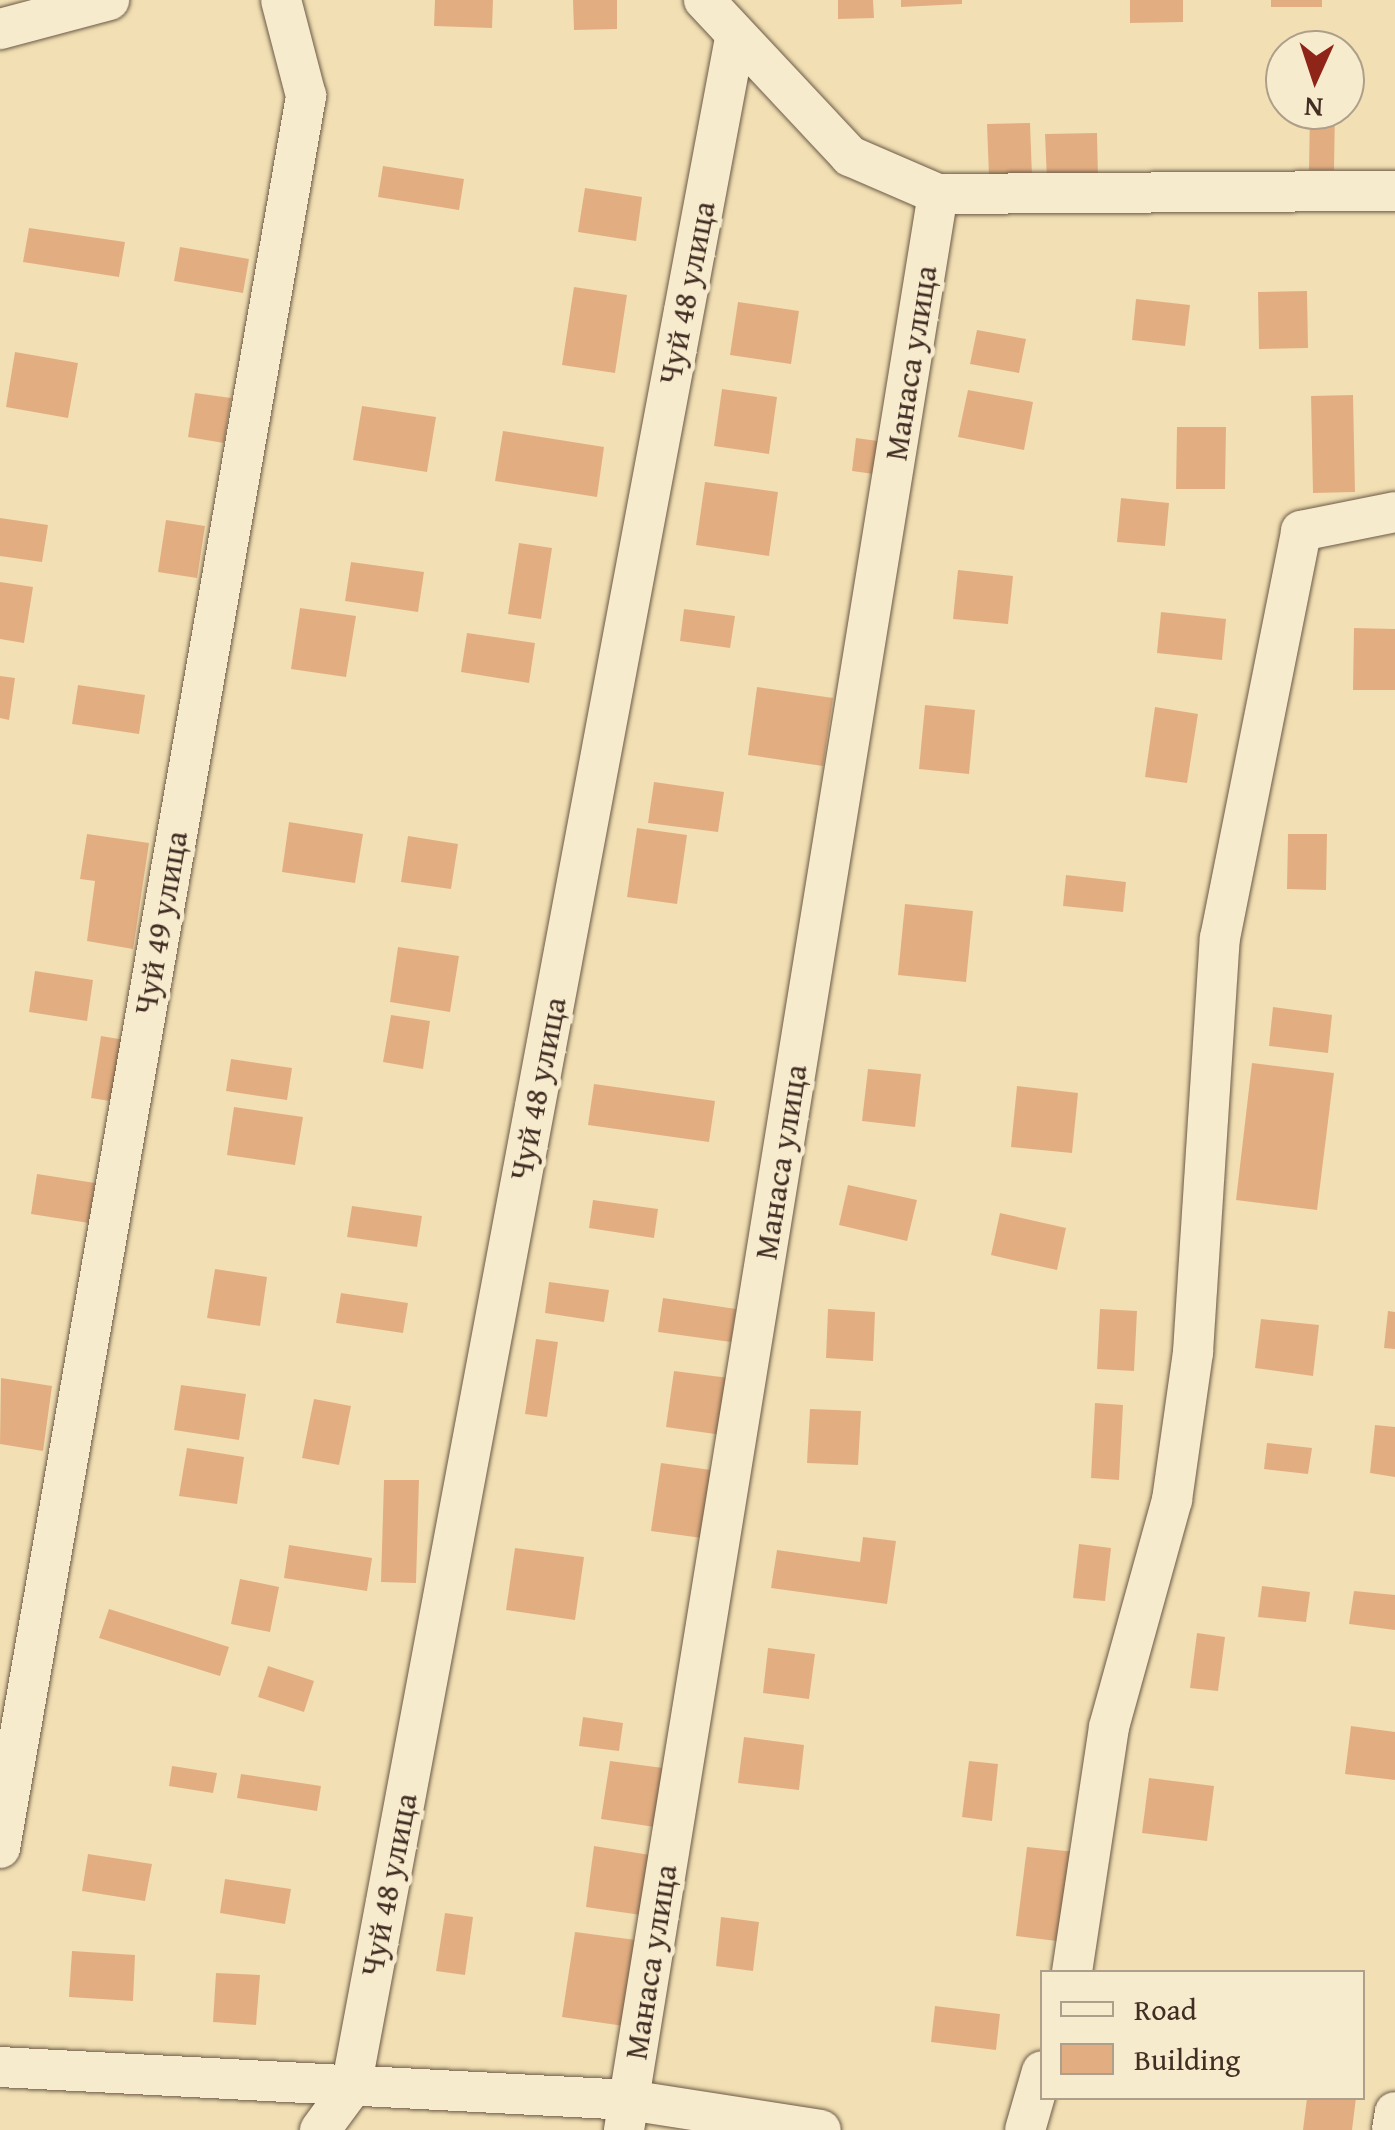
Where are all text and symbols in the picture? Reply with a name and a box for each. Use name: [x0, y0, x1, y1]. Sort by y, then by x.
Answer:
north arrow: [1265, 30, 1365, 130]
text: N: [1303, 87, 1324, 129]
street label: Чуй 48 улица: [650, 198, 724, 388]
street label: Манаса улица: [877, 263, 945, 463]
street label: Чуй 49 улица: [126, 828, 196, 1018]
street label: Чуй 48 улица: [501, 994, 575, 1184]
street label: Манаса улица: [747, 1062, 815, 1262]
street label: Чуй 48 улица: [352, 1790, 426, 1980]
street label: Манаса улица: [617, 1862, 685, 2062]
legend: [1040, 1970, 1365, 2100]
text: Road: [1134, 1987, 1197, 2031]
text: Building: [1134, 2037, 1240, 2081]

